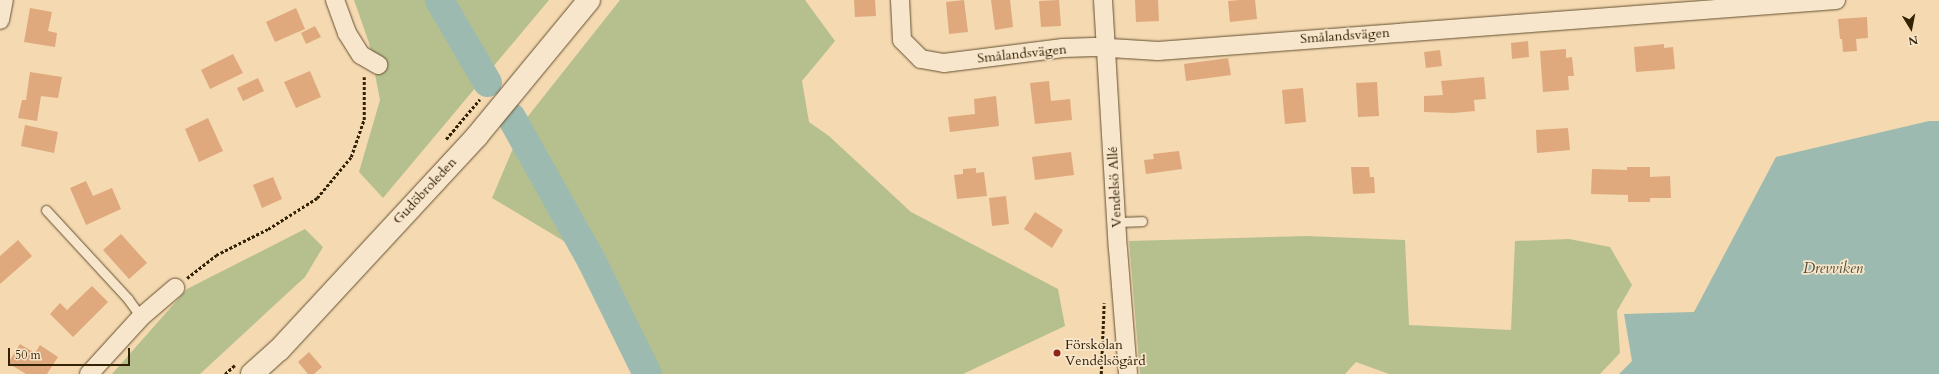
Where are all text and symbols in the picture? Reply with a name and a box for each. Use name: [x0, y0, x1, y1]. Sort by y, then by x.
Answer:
north arrow: [1891, 8, 1931, 48]
street label: Smålandsvägen: [1300, 24, 1390, 48]
text: N: [1907, 32, 1919, 49]
street label: Smålandsvägen: [976, 41, 1068, 67]
street label: Vendelsö Allé: [1104, 146, 1126, 228]
street label: Gudöbroleden: [390, 154, 460, 228]
water label: Drevviken: [1803, 260, 1863, 278]
place label: Förskolan Vendelsögård: [1065, 337, 1146, 370]
scale bar: [10, 340, 132, 366]
text: 50 m: [15, 347, 41, 363]
marker: Förskolan Vendelsögård: [1052, 348, 1062, 358]

